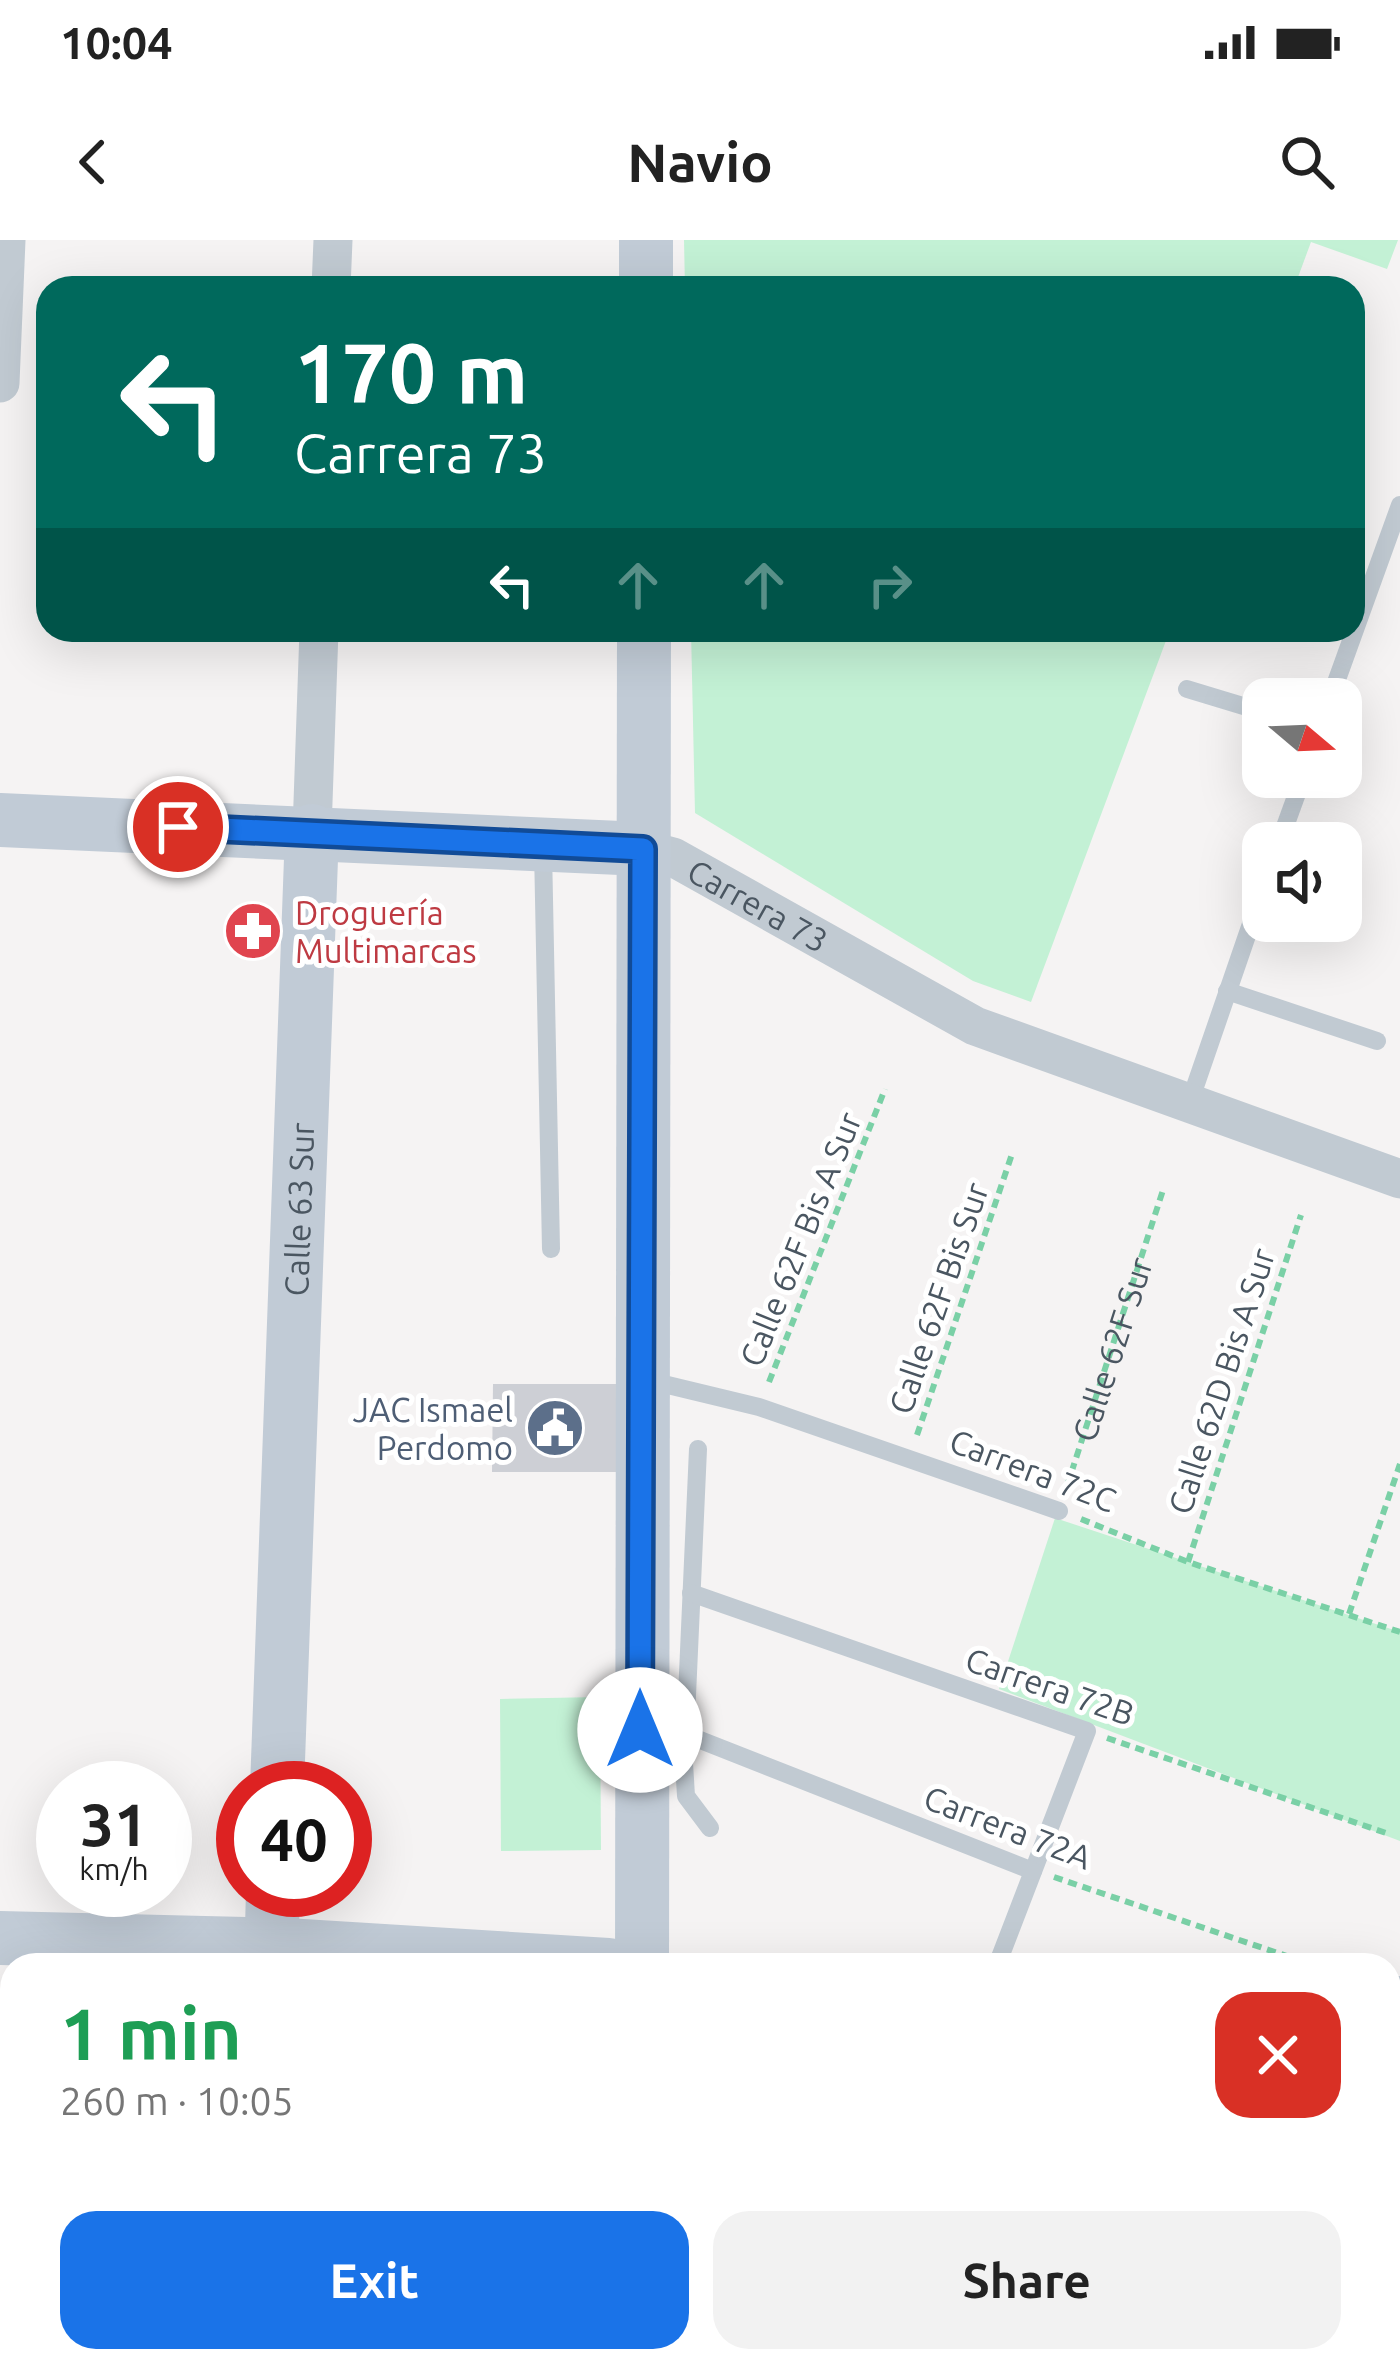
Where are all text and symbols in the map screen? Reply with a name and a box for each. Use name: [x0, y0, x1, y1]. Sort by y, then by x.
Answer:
text: 10:04: [60, 17, 173, 68]
icon: back: [60, 129, 126, 195]
icon: search: [1274, 129, 1340, 195]
text: Navio: [627, 132, 773, 192]
icon: left: [96, 324, 252, 480]
text: 170 m: [294, 325, 528, 419]
text: Carrera 73: [294, 423, 547, 483]
icon: left: [479, 552, 545, 618]
icon: ahead: [605, 552, 671, 618]
icon: ahead: [731, 552, 797, 618]
icon: right: [857, 552, 923, 618]
north arrow: [1242, 678, 1362, 798]
map controls: [1242, 678, 1362, 942]
pin: [127, 776, 229, 878]
icon: arrive: [145, 794, 211, 860]
button: sound: [1242, 822, 1362, 942]
street label: Carrera 73: [682, 851, 835, 959]
place label: Droguería Multimarcas: [295, 894, 477, 969]
pharmacy icon: Droguería Multimarcas: [222, 900, 284, 962]
street label: Calle 62F Bis A Sur: [732, 1106, 868, 1372]
street label: Calle 63 Sur: [276, 1121, 320, 1297]
street label: Calle 62F Bis Sur: [881, 1177, 995, 1418]
street label: Calle 62D Bis A Sur: [1161, 1243, 1282, 1518]
street label: Calle 62F Sur: [1064, 1252, 1159, 1446]
place label: JAC Ismael Perdomo: [353, 1391, 513, 1466]
public building icon: JAC Ismael Perdomo: [524, 1397, 586, 1459]
street label: Carrera 72C: [945, 1421, 1121, 1519]
street label: Carrera 72B: [961, 1640, 1139, 1732]
position arrow: [577, 1667, 703, 1793]
speed limit sign: 40: [216, 1761, 372, 1917]
street label: Carrera 72A: [919, 1778, 1097, 1876]
text: 31: [80, 1790, 148, 1857]
text: km/h: [79, 1852, 149, 1886]
button: close: [1215, 1992, 1341, 2118]
text: 1 min: [60, 1993, 242, 2074]
text: 260 m · 10:05: [60, 2079, 294, 2122]
button: Exit: [60, 2211, 689, 2349]
button: Share: [713, 2211, 1341, 2349]

